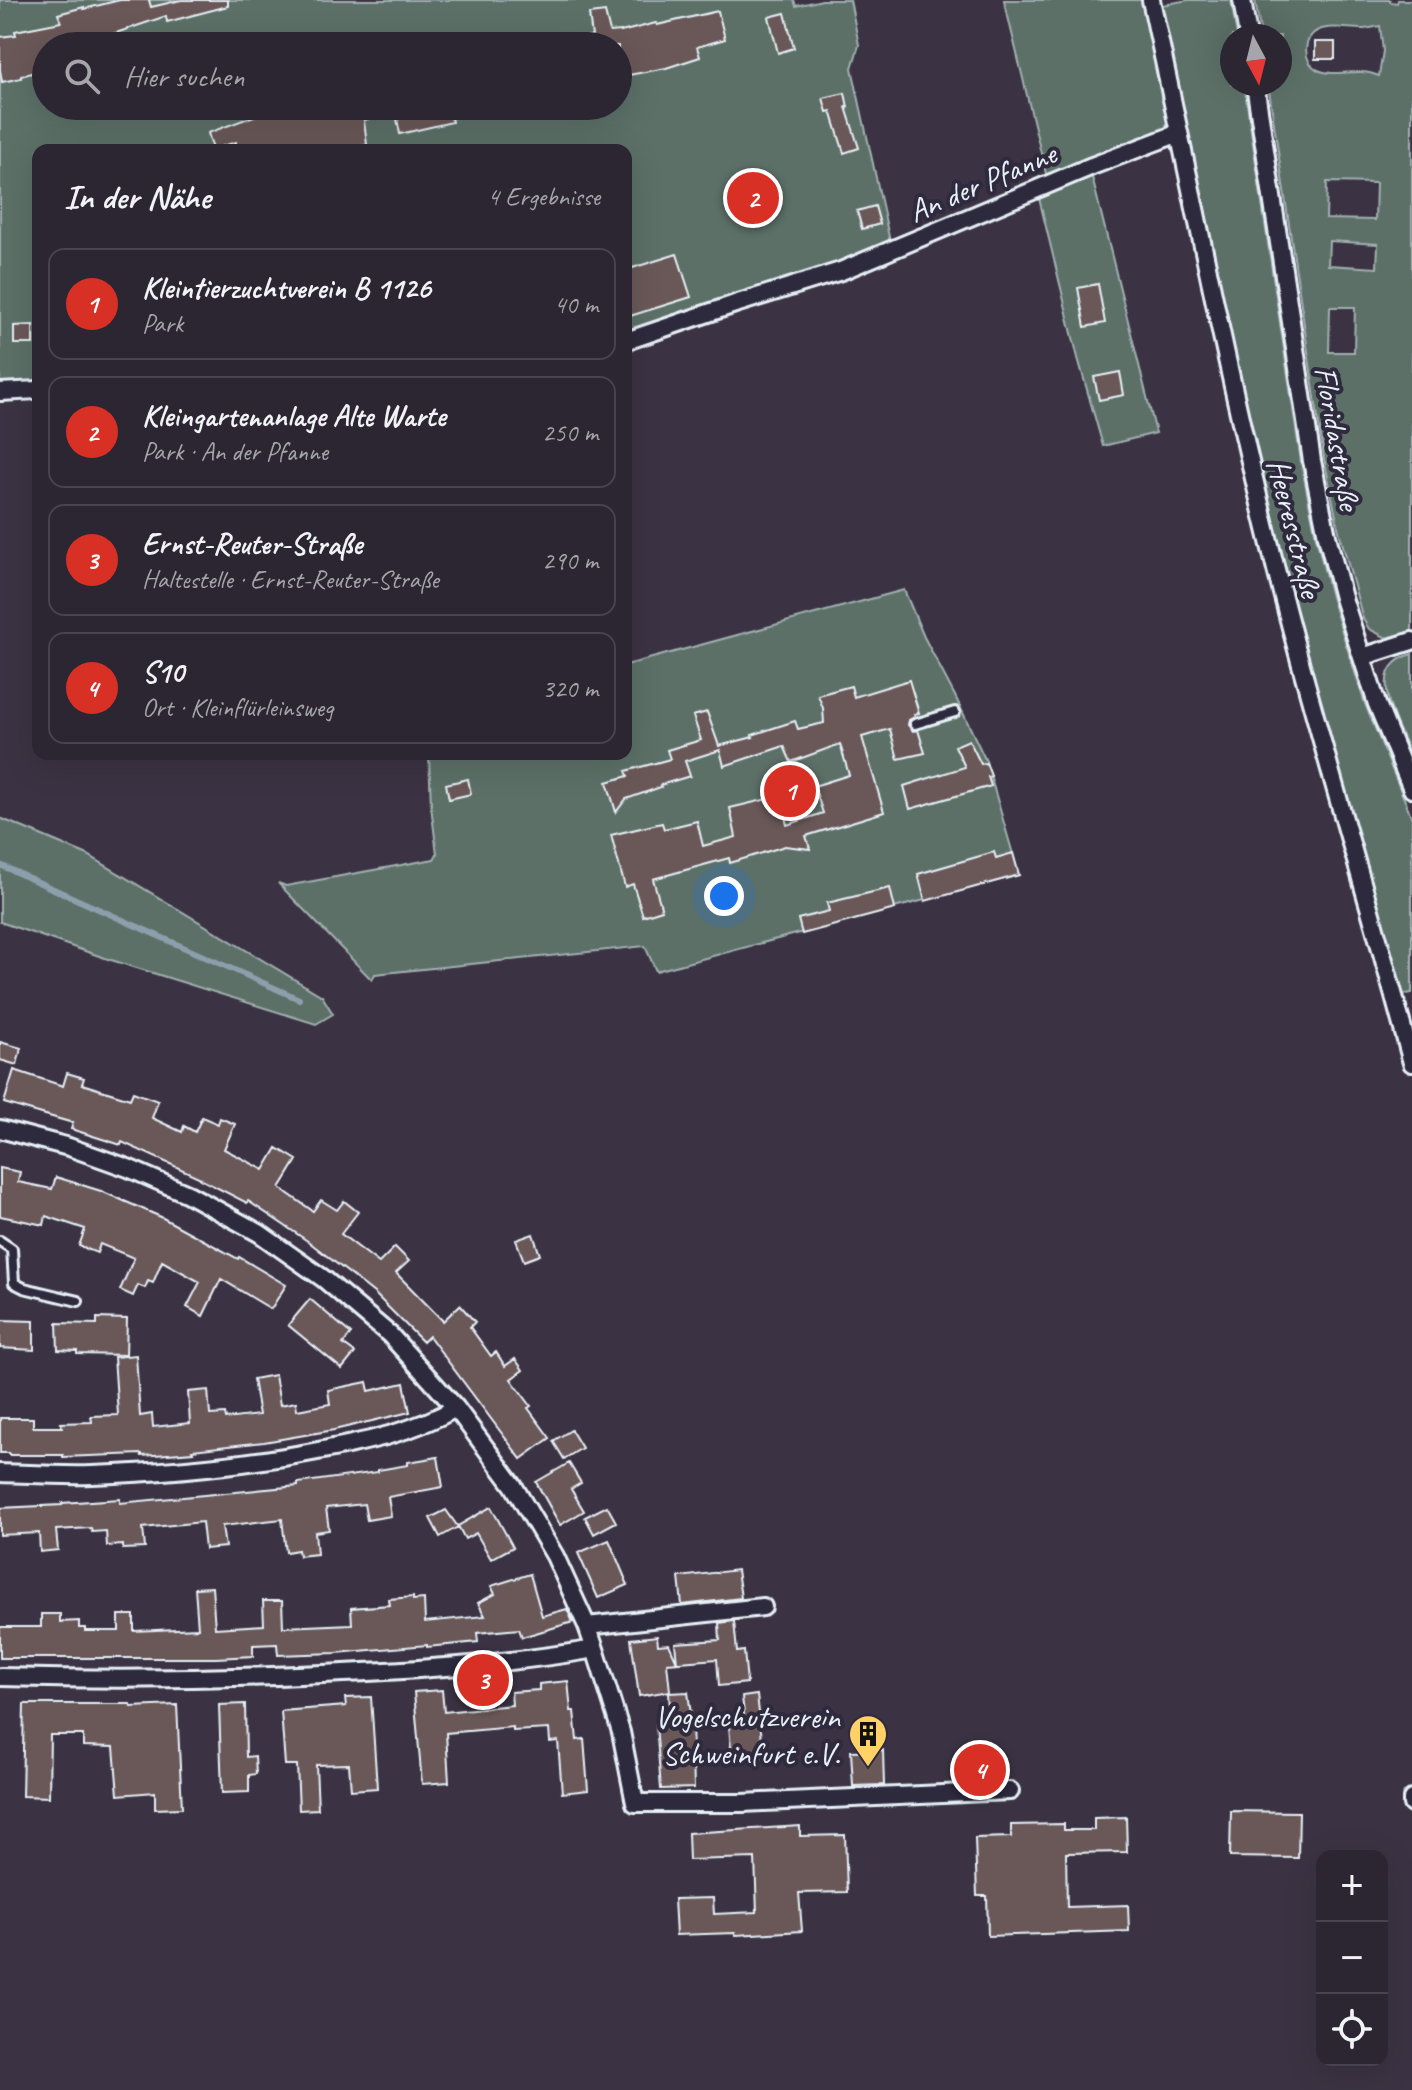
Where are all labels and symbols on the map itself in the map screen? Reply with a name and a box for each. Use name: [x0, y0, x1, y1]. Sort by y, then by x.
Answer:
north arrow: [1220, 24, 1292, 96]
street label: An der Pfanne: [902, 132, 1065, 232]
pin: 2: [727, 168, 779, 228]
street label: Floridastraße: [1305, 363, 1371, 516]
street label: Heeresstraße: [1257, 454, 1332, 604]
pin: 1: [764, 761, 816, 821]
your location: [704, 876, 744, 916]
pin: 3: [457, 1650, 509, 1710]
place label: Vogelschutzverein Schweinfurt e.V.: [654, 1696, 842, 1774]
building icon: Vogelschutzverein Schweinfurt e.V.: [847, 1713, 889, 1768]
pin: 4: [954, 1740, 1006, 1800]

